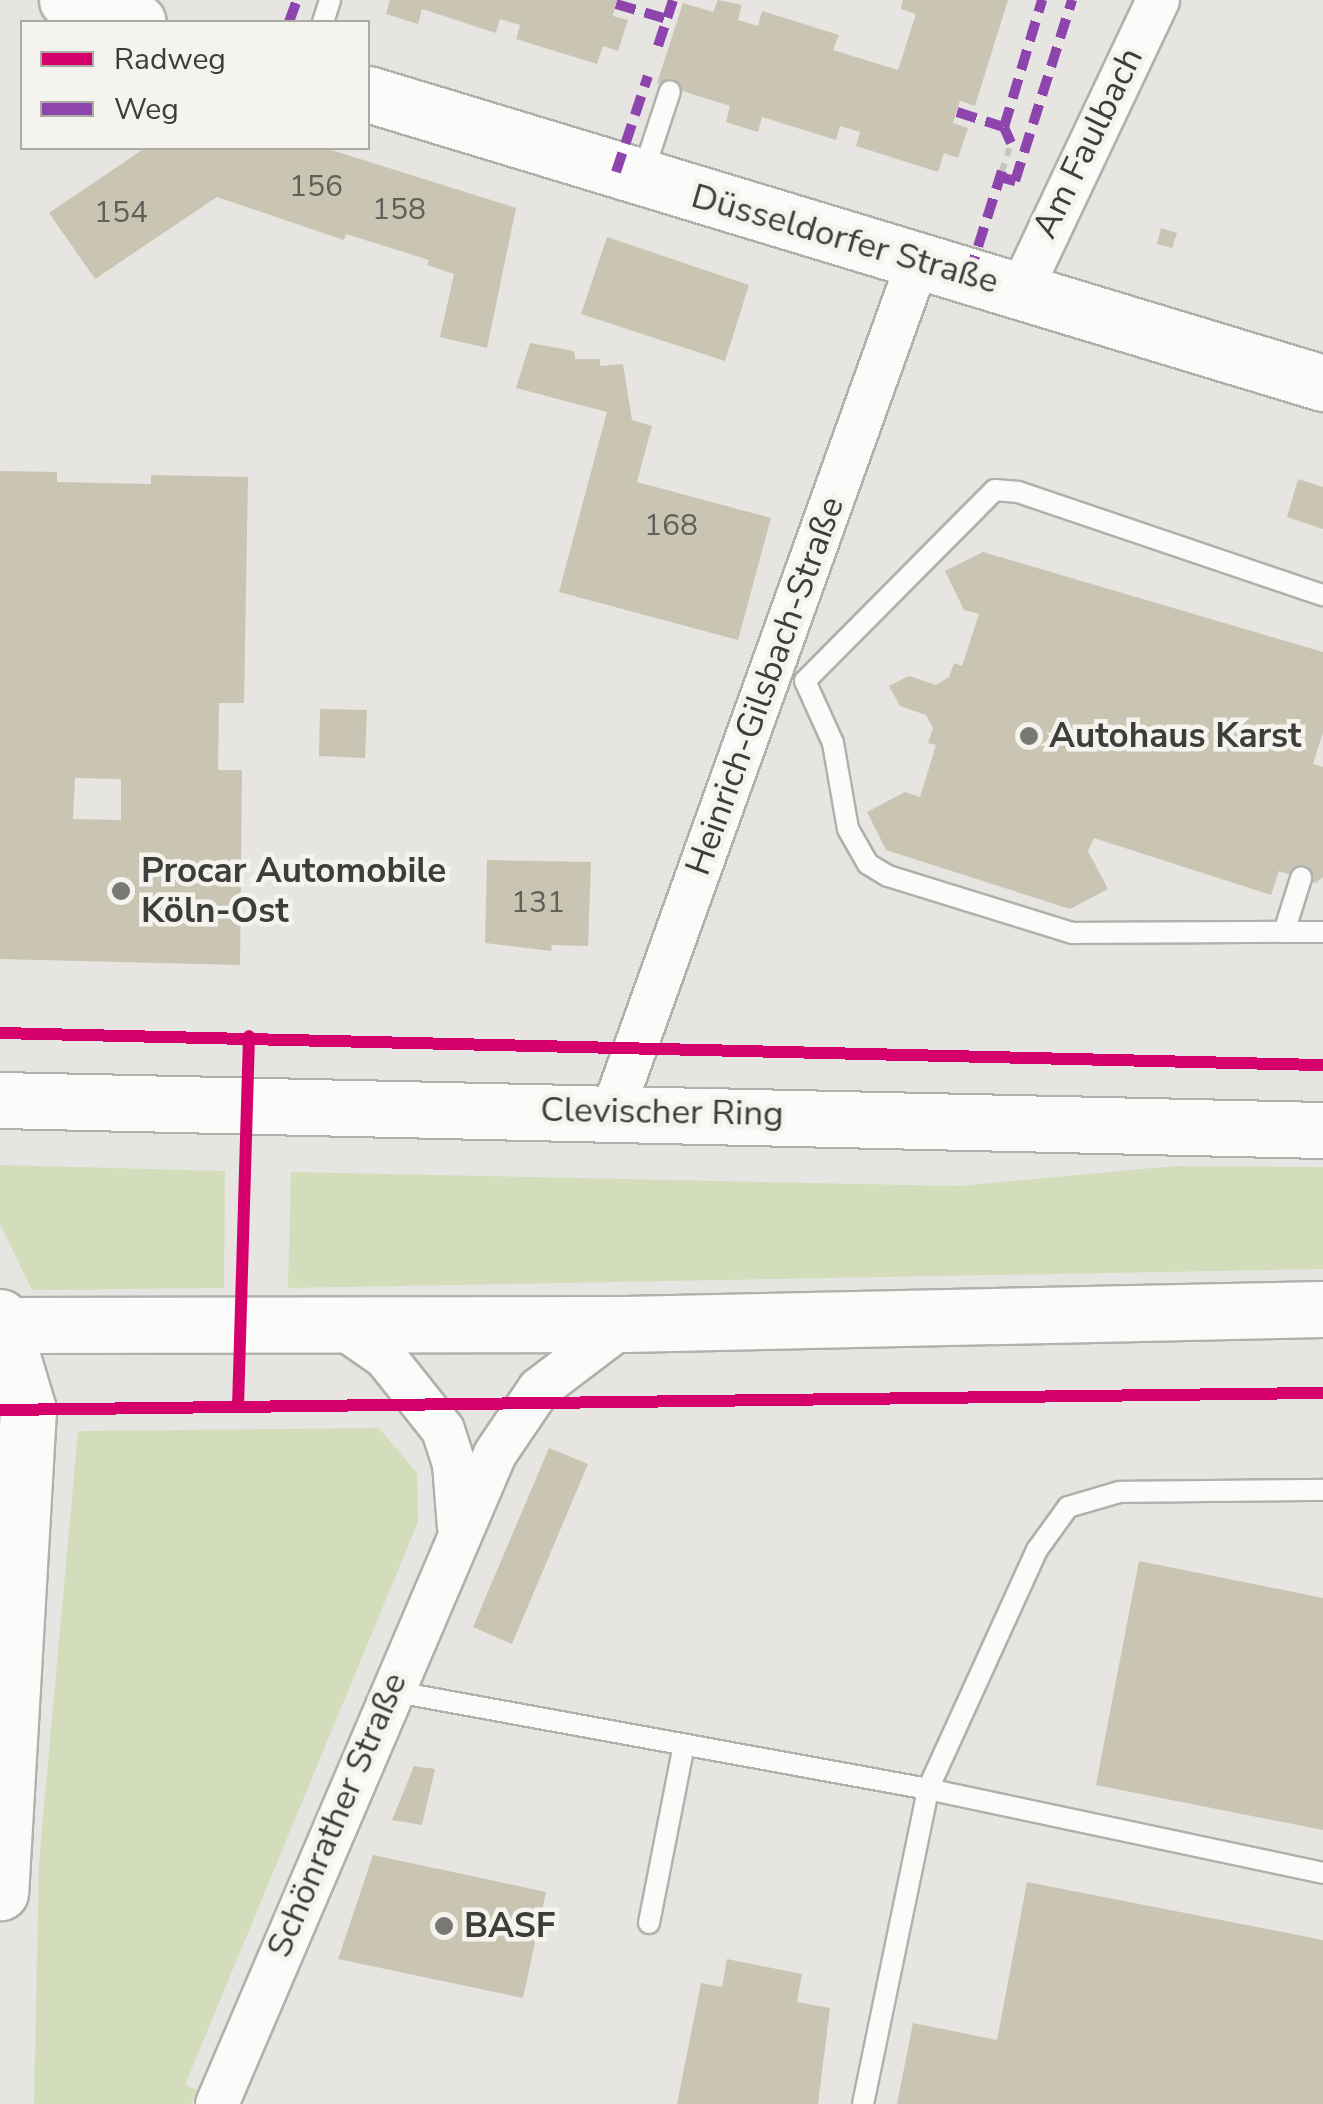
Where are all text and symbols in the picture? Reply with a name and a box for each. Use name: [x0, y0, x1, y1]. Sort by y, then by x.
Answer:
legend: [20, 20, 370, 150]
text: Radweg: [114, 39, 226, 80]
street label: Am Faulbach: [1024, 41, 1152, 245]
text: Weg: [114, 89, 179, 130]
house number: 156: [289, 169, 343, 205]
street label: Düsseldorfer Straße: [687, 175, 1003, 303]
house number: 158: [372, 192, 426, 228]
house number: 154: [94, 195, 148, 231]
street label: Heinrich-Gilsbach-Straße: [677, 491, 853, 881]
house number: 168: [644, 508, 698, 544]
place label: Autohaus Karst: [1049, 715, 1301, 757]
marker: Autohaus Karst: [1018, 725, 1040, 747]
place label: Procar Automobile Köln-Ost: [141, 850, 446, 932]
marker: Procar Automobile Köln-Ost: [110, 880, 132, 902]
house number: 131: [511, 885, 565, 921]
street label: Clevischer Ring: [540, 1089, 784, 1135]
street label: Schönrather Straße: [258, 1666, 416, 1964]
place label: BASF: [464, 1905, 555, 1947]
marker: BASF: [433, 1915, 455, 1937]

